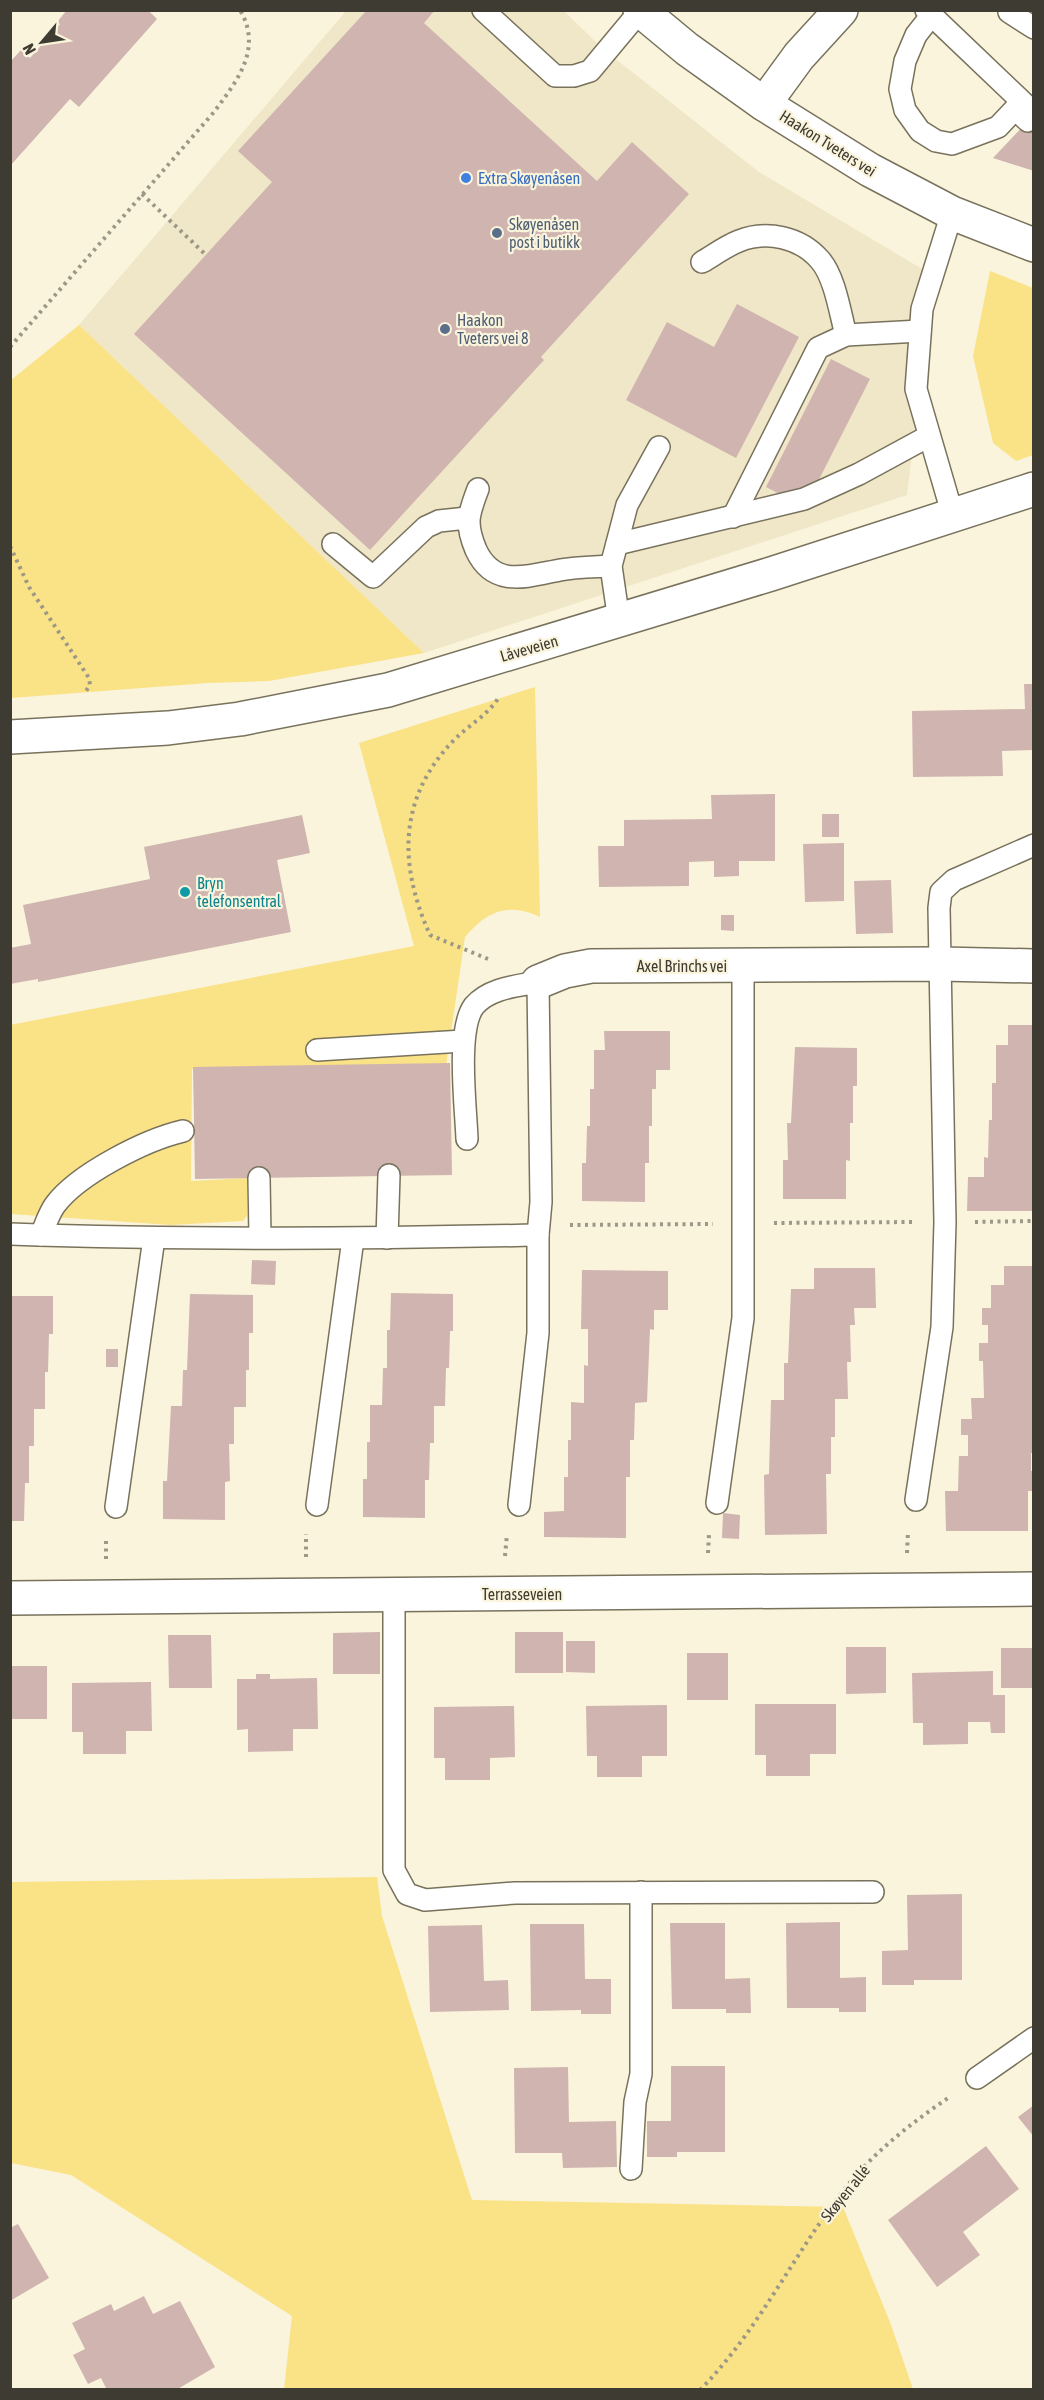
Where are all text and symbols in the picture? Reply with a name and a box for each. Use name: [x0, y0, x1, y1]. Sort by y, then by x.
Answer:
north arrow: [12, 12, 72, 72]
text: N: [19, 41, 39, 58]
street label: Haakon Tveters vei: [777, 106, 879, 180]
place label: Extra Skøyenåsen: [478, 169, 580, 188]
marker: Extra Skøyenåsen: [459, 171, 473, 185]
place label: Skøyenåsen post i butikk: [509, 215, 580, 252]
marker: Skøyenåsen post i butikk: [490, 226, 504, 240]
place label: Haakon Tveters vei 8: [457, 311, 528, 347]
marker: Haakon Tveters vei 8: [438, 322, 452, 336]
street label: Låveveien: [498, 631, 560, 665]
place label: Bryn telefonsentral: [197, 874, 282, 910]
marker: Bryn telefonsentral: [178, 885, 192, 899]
street label: Axel Brinchs vei: [637, 957, 727, 975]
street label: Terrasseveien: [482, 1585, 562, 1603]
street label: Skøyen allé: [817, 2161, 874, 2226]

